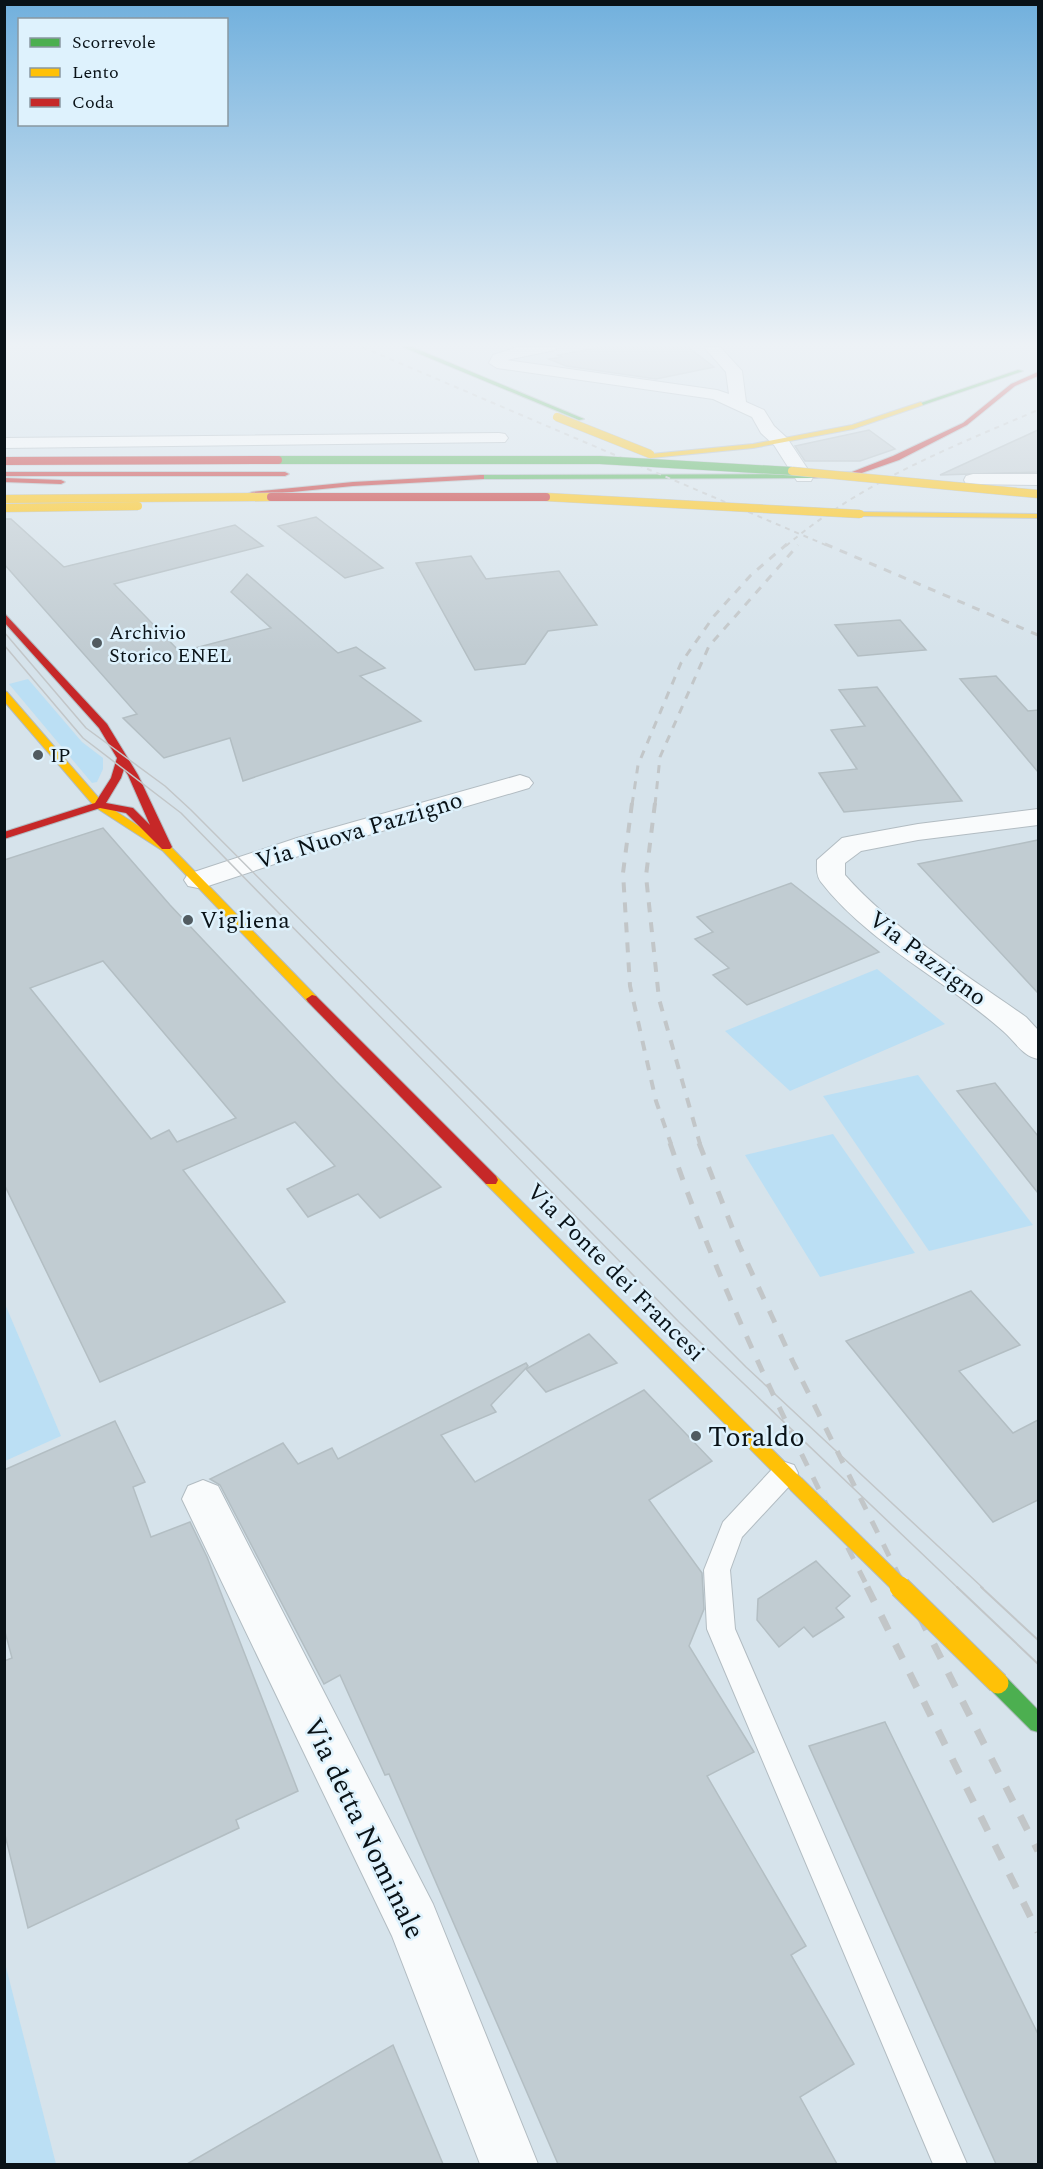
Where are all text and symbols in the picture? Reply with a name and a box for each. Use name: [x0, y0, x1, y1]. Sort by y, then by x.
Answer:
legend: [18, 18, 228, 126]
text: Scorrevole: [72, 29, 156, 56]
text: Lento: [72, 59, 119, 86]
text: Coda: [72, 89, 114, 116]
place label: Archivio Storico ENEL: [109, 618, 232, 671]
marker: Archivio Storico ENEL: [90, 636, 104, 650]
place label: IP: [50, 741, 71, 771]
marker: IP: [31, 748, 45, 762]
street label: Via Nuova Pazzigno: [251, 782, 467, 880]
street label: Via Pazzigno: [861, 902, 994, 1015]
place label: Vigliena: [200, 903, 290, 939]
marker: Vigliena: [181, 913, 195, 927]
street label: Via Ponte dei Francesi: [518, 1175, 713, 1370]
place label: Toraldo: [708, 1416, 805, 1459]
marker: Toraldo: [689, 1429, 703, 1443]
street label: Via detta Nominale: [291, 1711, 436, 1947]

